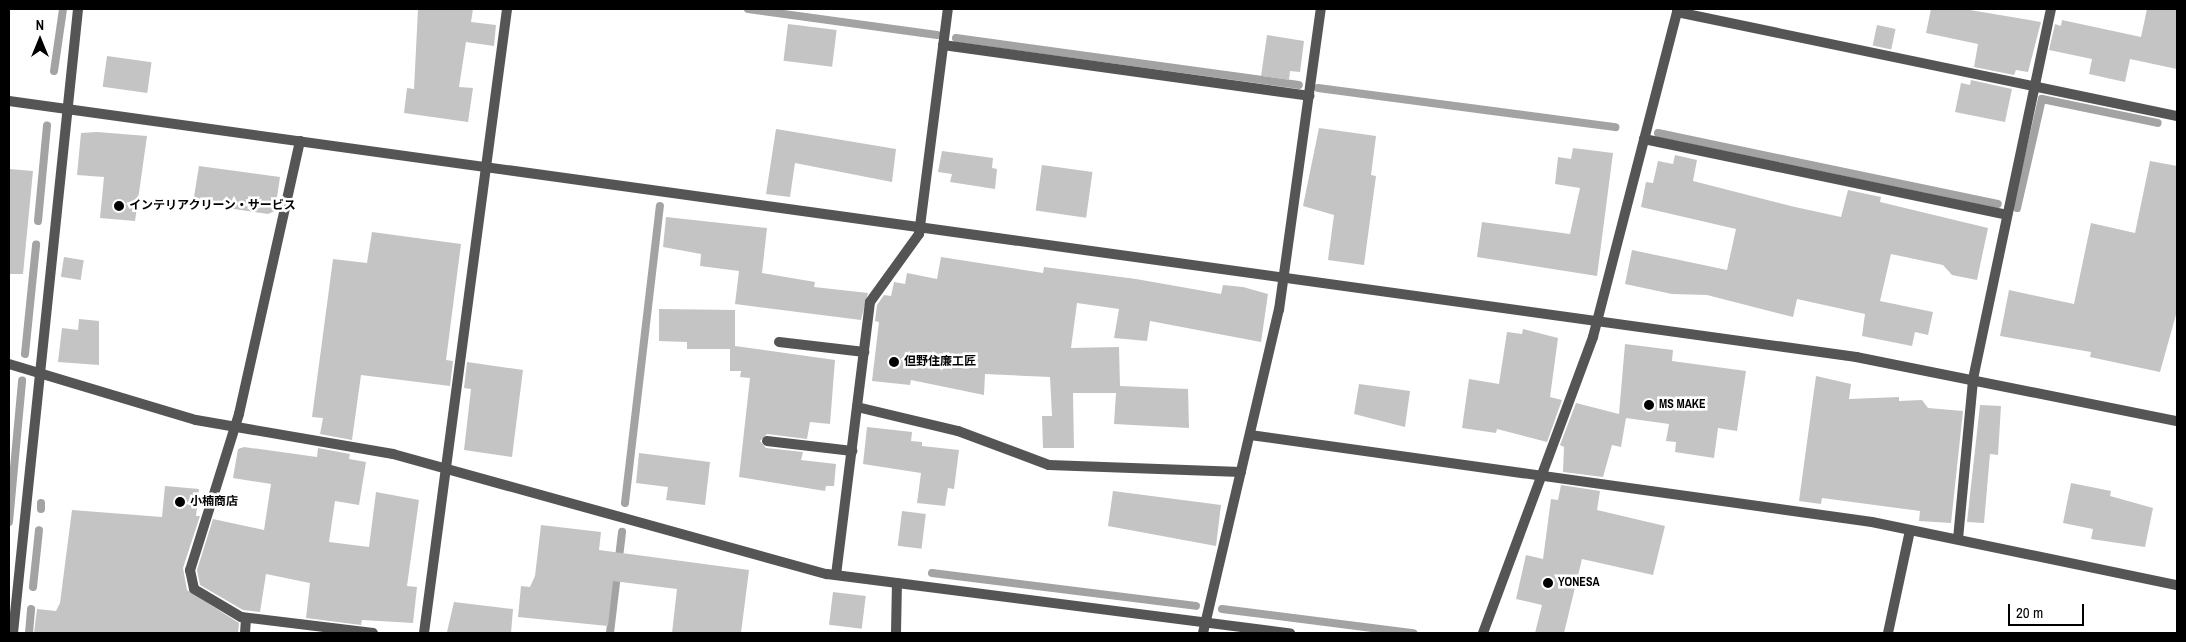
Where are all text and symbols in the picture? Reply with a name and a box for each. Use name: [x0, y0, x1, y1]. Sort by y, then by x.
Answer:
north arrow: [15, 15, 65, 65]
text: N: [36, 16, 44, 34]
place label: インテリアクリーン・サービス: [129, 199, 297, 213]
marker: インテリアクリーン・サービス: [113, 200, 125, 212]
place label: 但野住廉工匠: [904, 355, 976, 369]
marker: 但野住廉工匠: [888, 356, 900, 368]
place label: MS MAKE: [1659, 398, 1705, 412]
marker: MS MAKE: [1643, 399, 1655, 411]
place label: 小楠商店: [190, 495, 238, 509]
marker: 小楠商店: [174, 496, 186, 508]
place label: YONESA: [1558, 576, 1600, 590]
marker: YONESA: [1542, 577, 1554, 589]
scale bar: [2011, 594, 2087, 626]
text: 20 m: [2016, 602, 2043, 623]

